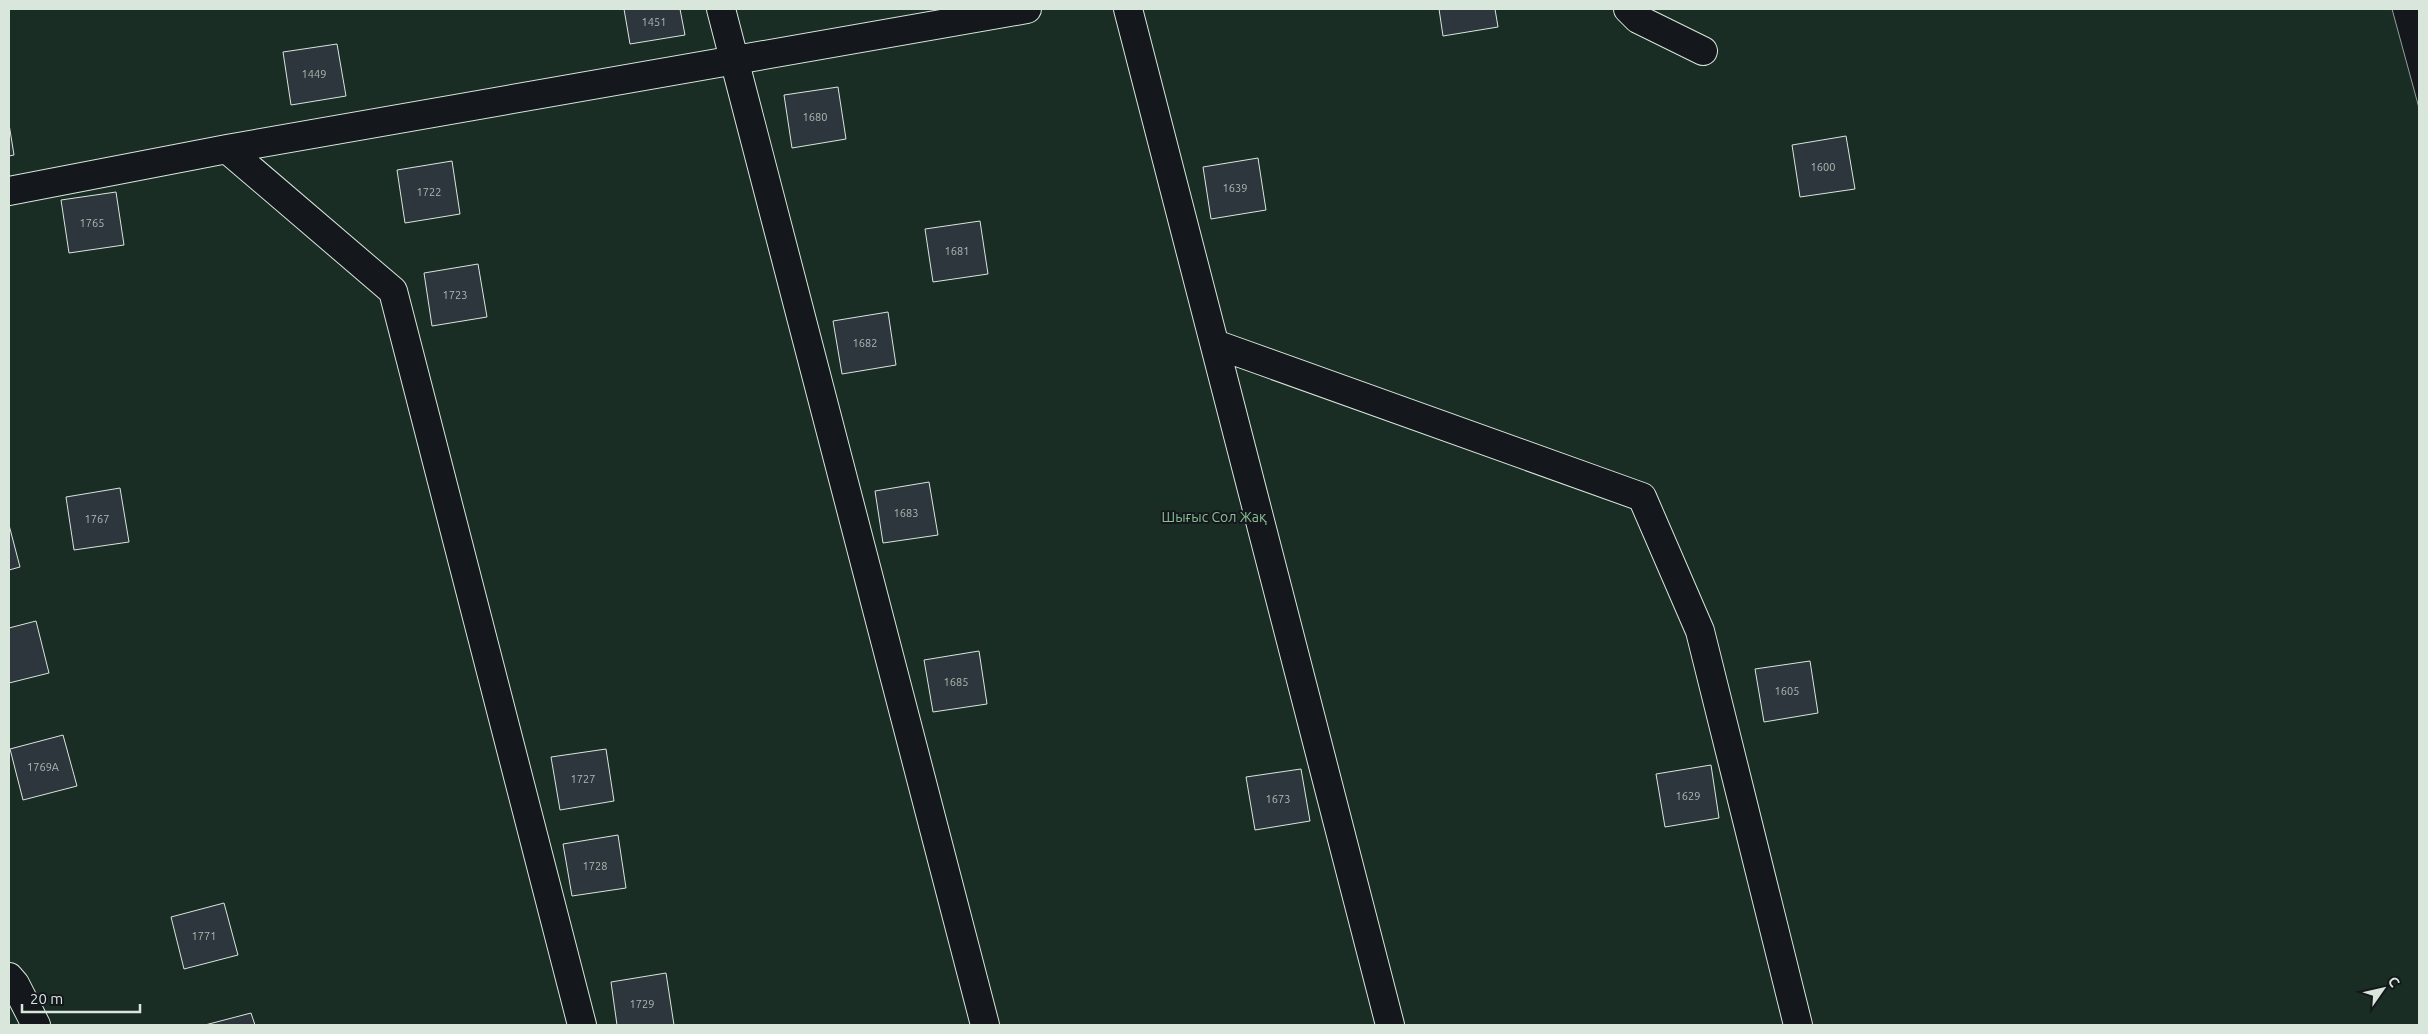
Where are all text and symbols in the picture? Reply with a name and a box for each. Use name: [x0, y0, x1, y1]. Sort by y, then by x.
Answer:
house number: 1451: [642, 16, 666, 28]
house number: 1449: [302, 68, 326, 80]
house number: 1680: [803, 111, 827, 123]
house number: 1600: [1811, 161, 1835, 173]
house number: 1639: [1223, 182, 1247, 194]
house number: 1722: [417, 186, 441, 198]
house number: 1765: [80, 217, 104, 229]
house number: 1681: [945, 245, 969, 257]
house number: 1723: [443, 289, 467, 301]
house number: 1682: [853, 337, 877, 349]
house number: 1683: [894, 507, 918, 519]
park label: Шығыс Сол Жақ: [1162, 509, 1267, 525]
house number: 1767: [85, 513, 109, 525]
house number: 1685: [944, 676, 968, 688]
house number: 1605: [1775, 685, 1799, 697]
house number: 1769А: [27, 761, 60, 773]
house number: 1727: [571, 773, 595, 785]
house number: 1629: [1676, 790, 1700, 802]
house number: 1673: [1266, 793, 1290, 805]
house number: 1728: [583, 860, 607, 872]
house number: 1771: [192, 930, 216, 942]
north arrow: [2358, 964, 2408, 1014]
text: С: [2385, 974, 2403, 990]
scale bar: [22, 982, 140, 1014]
text: 20 m: [30, 990, 63, 1007]
house number: 1729: [630, 998, 654, 1010]

